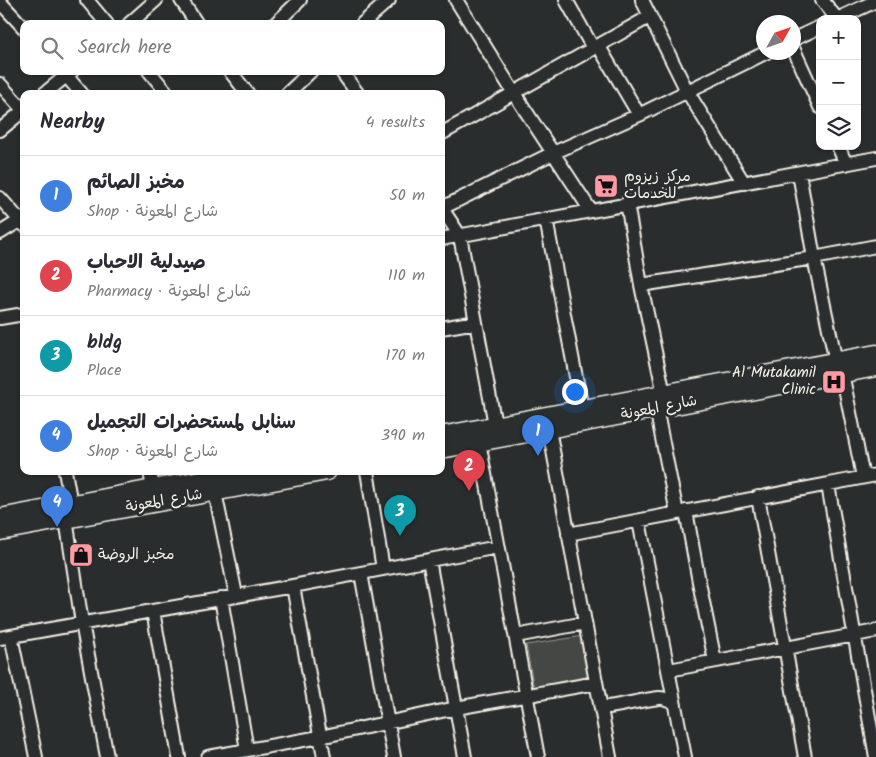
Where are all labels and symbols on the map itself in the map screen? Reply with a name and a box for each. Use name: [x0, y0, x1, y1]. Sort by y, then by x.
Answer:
north arrow: [756, 15, 801, 60]
place label: مركز زيزوم للخدمات: [624, 165, 691, 206]
supermarket icon: مركز زيزوم للخدمات: [593, 173, 619, 199]
place label: Al Mutakamil Clinic: [732, 361, 816, 402]
hospital icon: Al Mutakamil Clinic: [821, 369, 847, 395]
your location: [562, 379, 588, 405]
street label: شارع المعونة: [619, 389, 699, 427]
pin: 1: [522, 415, 554, 456]
pin: 2: [453, 450, 485, 491]
street label: شارع المعونة: [124, 482, 204, 520]
pin: 4: [41, 486, 73, 527]
pin: 3: [384, 495, 416, 536]
shop icon: مخبز الروضة: [68, 542, 94, 568]
place label: مخبز الروضة: [98, 543, 174, 567]

